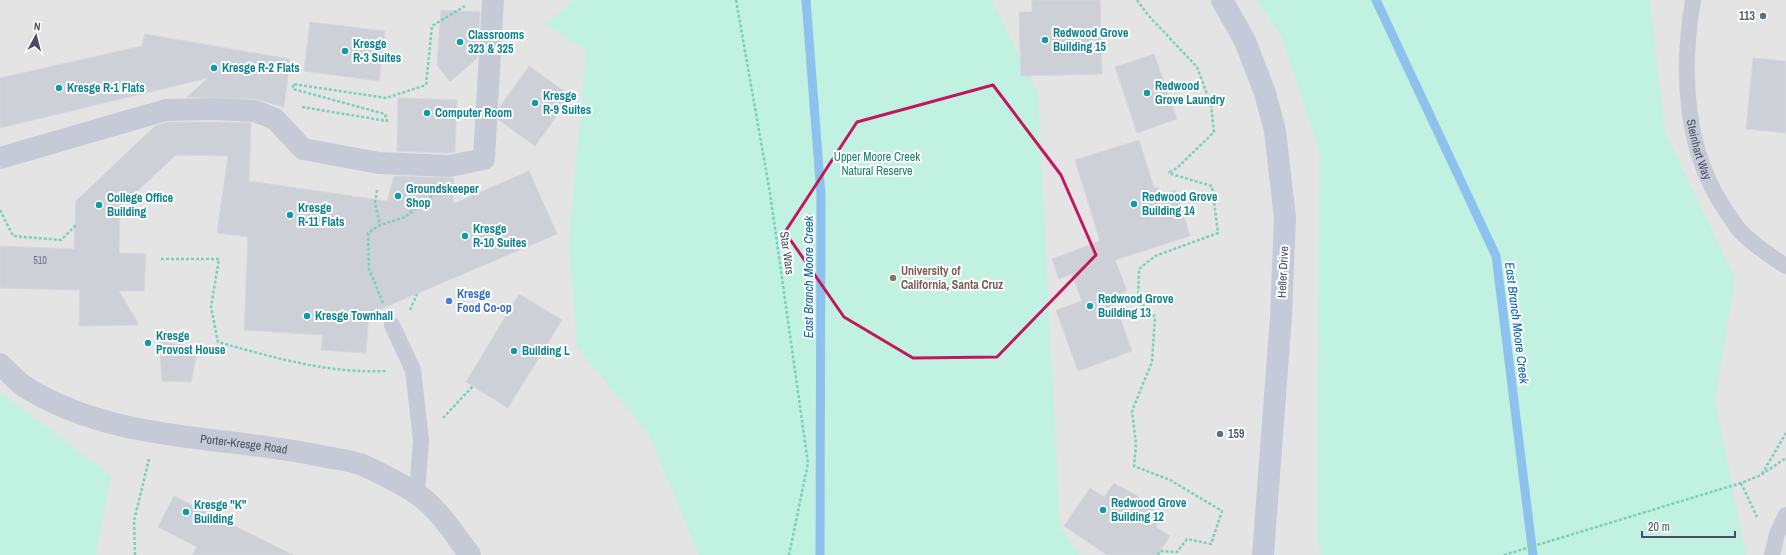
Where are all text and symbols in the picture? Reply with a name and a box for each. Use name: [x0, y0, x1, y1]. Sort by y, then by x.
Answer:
place label: 113: [1739, 8, 1756, 24]
marker: 113: [1758, 11, 1768, 21]
north arrow: [16, 16, 56, 56]
text: N: [33, 19, 41, 33]
place label: Redwood Grove Building 15: [1053, 25, 1129, 55]
place label: Classrooms 323 & 325: [468, 27, 525, 57]
marker: Redwood Grove Building 15: [1040, 35, 1050, 45]
place label: Kresge R-3 Suites: [353, 36, 402, 66]
marker: Classrooms 323 & 325: [455, 37, 465, 47]
marker: Kresge R-3 Suites: [340, 46, 350, 56]
place label: Kresge R-2 Flats: [222, 60, 300, 76]
marker: Kresge R-2 Flats: [209, 63, 219, 73]
place label: Redwood Grove Laundry: [1155, 78, 1226, 108]
place label: Kresge R-1 Flats: [67, 80, 145, 96]
marker: Kresge R-1 Flats: [54, 83, 64, 93]
place label: Kresge R-9 Suites: [543, 88, 592, 118]
marker: Redwood Grove Laundry: [1142, 88, 1152, 98]
marker: Kresge R-9 Suites: [530, 98, 540, 108]
place label: Computer Room: [435, 105, 512, 121]
marker: Computer Room: [422, 108, 432, 118]
street label: Steinhart Way: [1683, 118, 1715, 182]
park label: Upper Moore Creek Natural Reserve: [834, 149, 920, 179]
place label: Groundskeeper Shop: [406, 181, 479, 211]
place label: Redwood Grove Building 14: [1142, 189, 1218, 219]
place label: College Office Building: [107, 190, 174, 220]
marker: Groundskeeper Shop: [393, 191, 403, 201]
marker: Redwood Grove Building 14: [1129, 199, 1139, 209]
marker: College Office Building: [94, 200, 104, 210]
place label: Kresge R-11 Flats: [298, 200, 345, 230]
marker: Kresge R-11 Flats: [285, 210, 295, 220]
water label: East Branch Moore Creek: [800, 215, 817, 338]
place label: Kresge R-10 Suites: [473, 221, 527, 251]
street label: Star Wars: [776, 230, 798, 276]
marker: Kresge R-10 Suites: [460, 231, 470, 241]
street label: Heller Drive: [1274, 246, 1292, 298]
house number: 510: [33, 254, 47, 267]
water label: East Branch Moore Creek: [1501, 261, 1533, 386]
place label: University of California, Santa Cruz: [901, 263, 1003, 293]
marker: University of California, Santa Cruz: [888, 273, 898, 283]
place label: Kresge Food Co-op: [457, 286, 512, 316]
place label: Redwood Grove Building 13: [1098, 291, 1174, 321]
marker: Kresge Food Co-op: [444, 296, 454, 306]
marker: Redwood Grove Building 13: [1085, 301, 1095, 311]
place label: Kresge Townhall: [315, 308, 393, 324]
marker: Kresge Townhall: [302, 311, 312, 321]
place label: Kresge Provost House: [156, 328, 226, 358]
marker: Kresge Provost House: [143, 338, 153, 348]
place label: Building L: [522, 343, 570, 359]
marker: Building L: [509, 346, 519, 356]
place label: 159: [1228, 426, 1245, 442]
marker: 159: [1215, 429, 1225, 439]
street label: Porter-Kresge Road: [199, 431, 288, 458]
place label: Redwood Grove Building 12: [1111, 495, 1187, 525]
place label: Kresge "K" Building: [194, 497, 247, 527]
marker: Redwood Grove Building 12: [1098, 505, 1108, 515]
marker: Kresge "K" Building: [181, 507, 191, 517]
scale bar: [1642, 513, 1735, 539]
text: 20 m: [1648, 519, 1670, 535]

